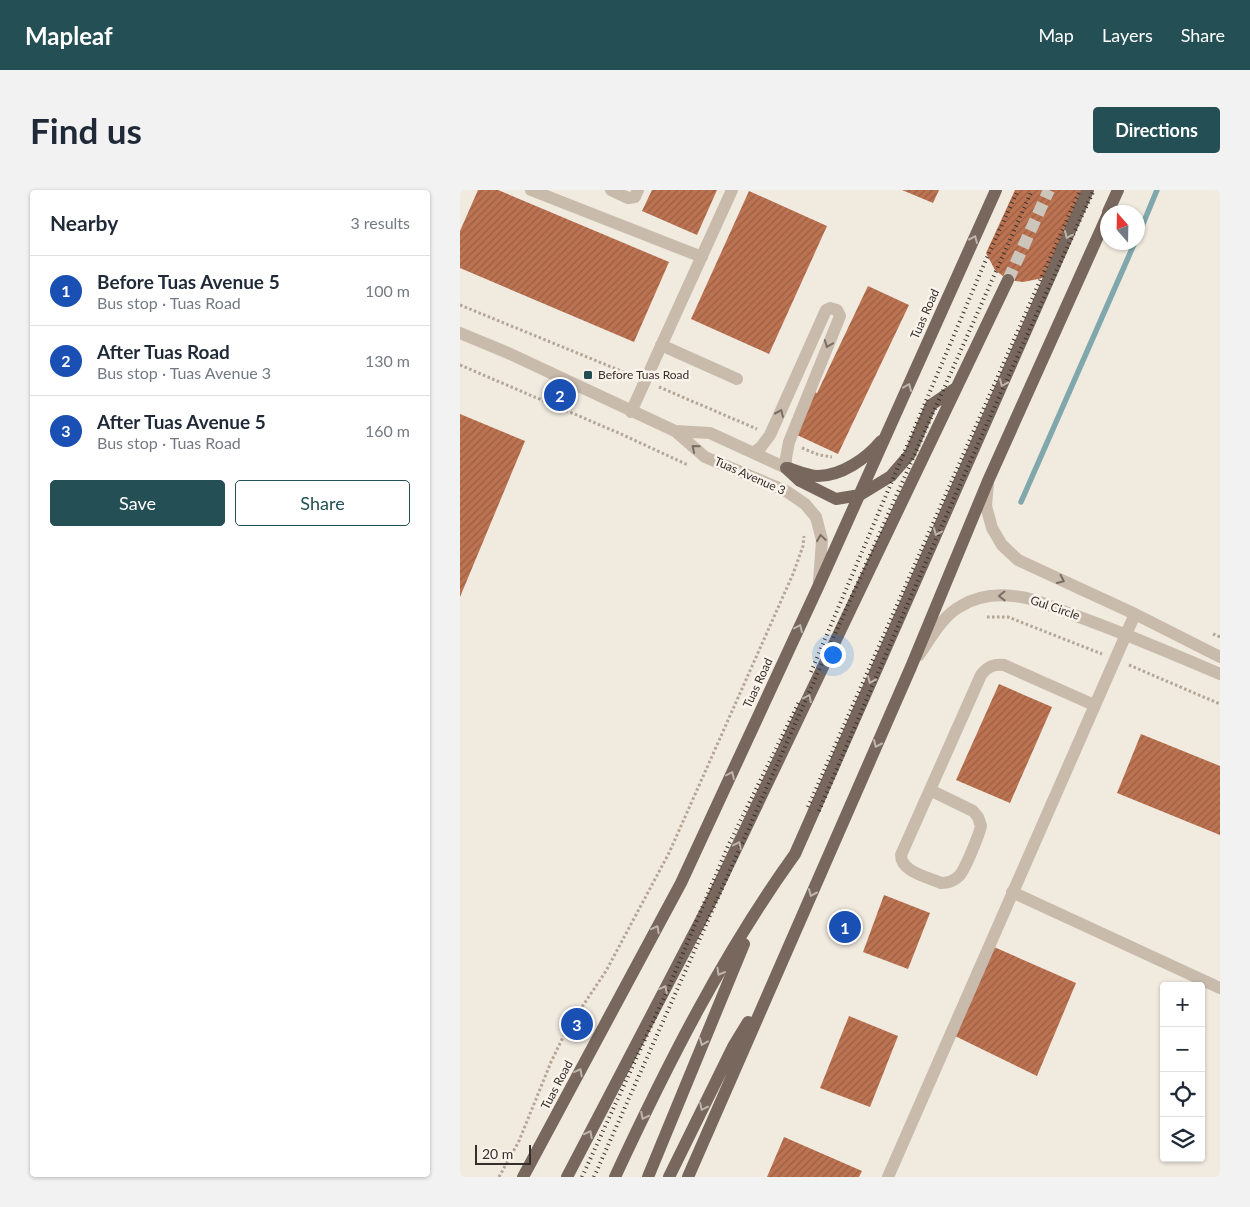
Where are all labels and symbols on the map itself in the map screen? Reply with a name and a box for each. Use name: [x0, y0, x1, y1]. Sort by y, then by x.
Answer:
north arrow: [1100, 205, 1145, 250]
one-way arrow: [1064, 230, 1075, 239]
one-way arrow: [968, 235, 979, 244]
street label: Tuas Road: [907, 286, 942, 341]
one-way arrow: [824, 340, 834, 348]
place label: Before Tuas Road: [598, 367, 689, 382]
marker: Before Tuas Road: [582, 369, 594, 381]
pin: 2: [544, 376, 576, 414]
one-way arrow: [998, 378, 1009, 387]
one-way arrow: [901, 383, 912, 392]
one-way arrow: [774, 409, 784, 418]
one-way arrow: [692, 445, 701, 454]
street label: Tuas Avenue 3: [712, 453, 788, 498]
one-way arrow: [932, 527, 943, 536]
one-way arrow: [816, 534, 826, 543]
one-way arrow: [1055, 573, 1064, 583]
one-way arrow: [998, 591, 1006, 601]
street label: Gul Circle: [1029, 592, 1082, 623]
one-way arrow: [793, 624, 804, 633]
your location: [820, 642, 846, 668]
street label: Tuas Road: [739, 655, 776, 710]
one-way arrow: [867, 675, 878, 684]
one-way arrow: [802, 694, 812, 703]
one-way arrow: [873, 739, 884, 748]
one-way arrow: [724, 771, 735, 780]
one-way arrow: [731, 841, 742, 850]
one-way arrow: [807, 888, 818, 897]
pin: 1: [829, 908, 861, 946]
one-way arrow: [650, 925, 660, 934]
one-way arrow: [716, 967, 726, 976]
one-way arrow: [658, 986, 668, 995]
pin: 3: [561, 1005, 593, 1043]
one-way arrow: [699, 1037, 710, 1046]
street label: Tuas Road: [537, 1058, 576, 1112]
one-way arrow: [573, 1069, 583, 1078]
one-way arrow: [699, 1102, 709, 1111]
one-way arrow: [640, 1111, 650, 1120]
one-way arrow: [583, 1130, 593, 1139]
scale bar: [475, 1142, 531, 1165]

